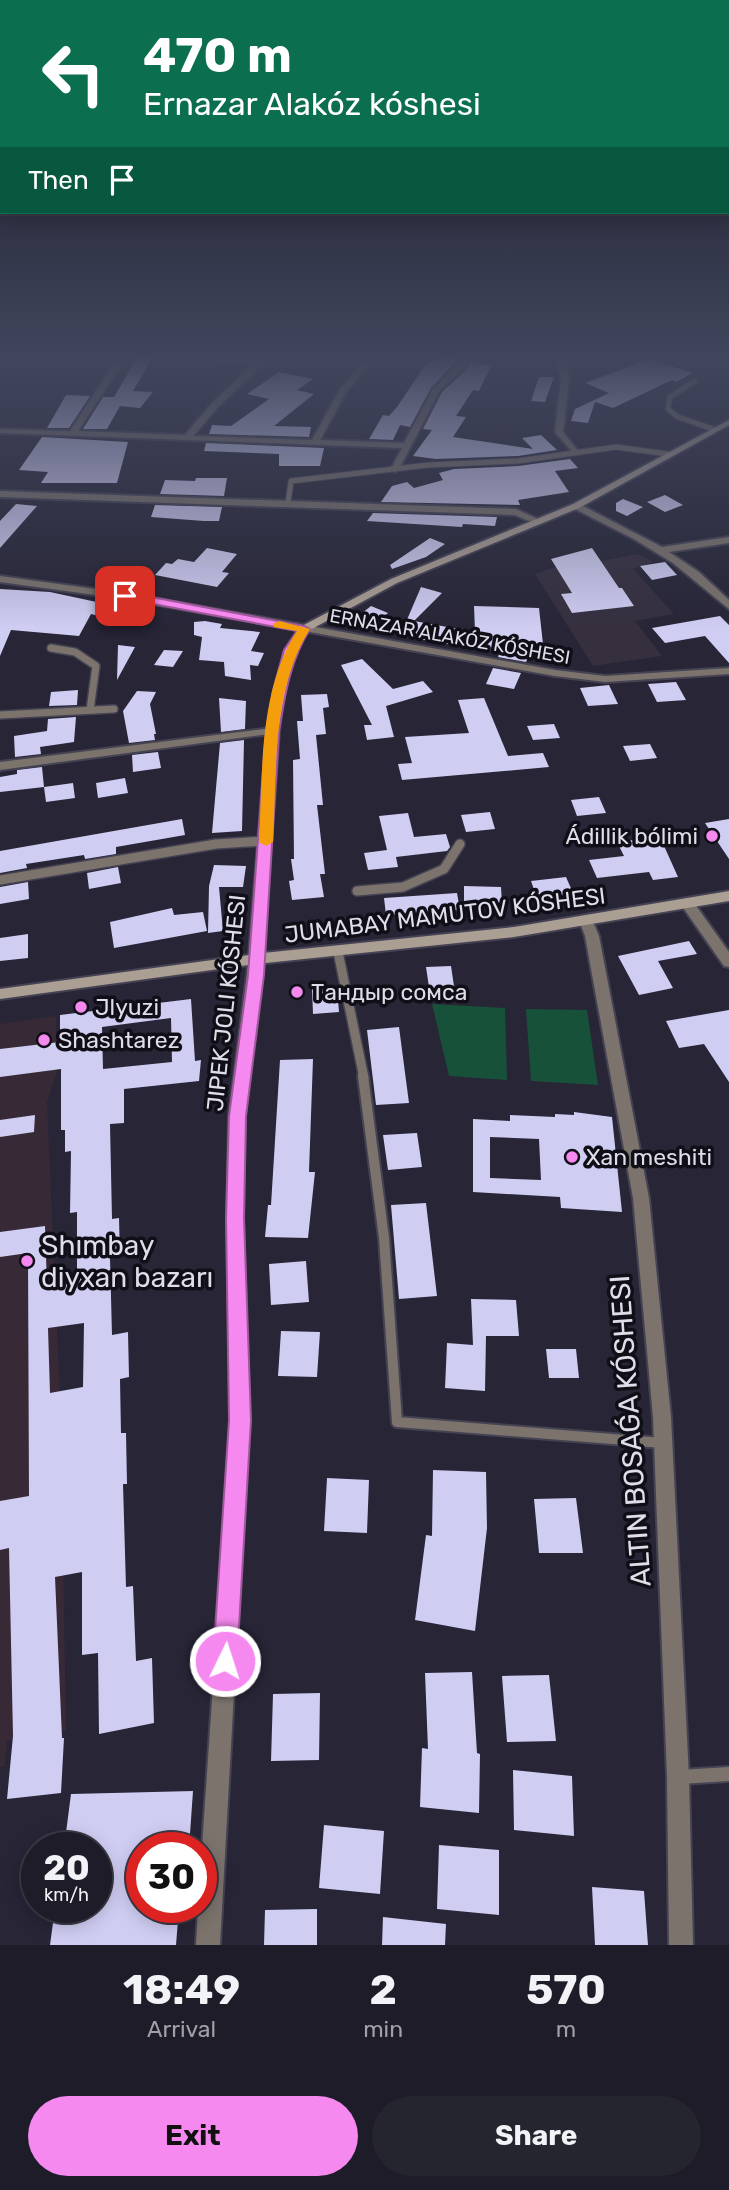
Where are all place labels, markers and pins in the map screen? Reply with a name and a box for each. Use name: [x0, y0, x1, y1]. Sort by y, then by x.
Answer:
pin: [95, 566, 155, 626]
place label: Ádillik bólimi: [565, 822, 698, 850]
marker: Ádillik bólimi: [704, 828, 720, 844]
place label: Тандыр сомса: [311, 978, 467, 1006]
marker: Тандыр сомса: [289, 984, 305, 1000]
place label: Jlyuzi: [95, 993, 159, 1021]
marker: Jlyuzi: [73, 999, 89, 1015]
place label: Shashtarez: [58, 1026, 179, 1054]
marker: Shashtarez: [36, 1032, 52, 1048]
place label: Xan meshiti: [586, 1143, 712, 1171]
marker: Xan meshiti: [564, 1149, 580, 1165]
place label: Shımbay diyxan bazarı: [41, 1229, 213, 1294]
marker: Shımbay diyxan bazarı: [19, 1253, 35, 1269]

